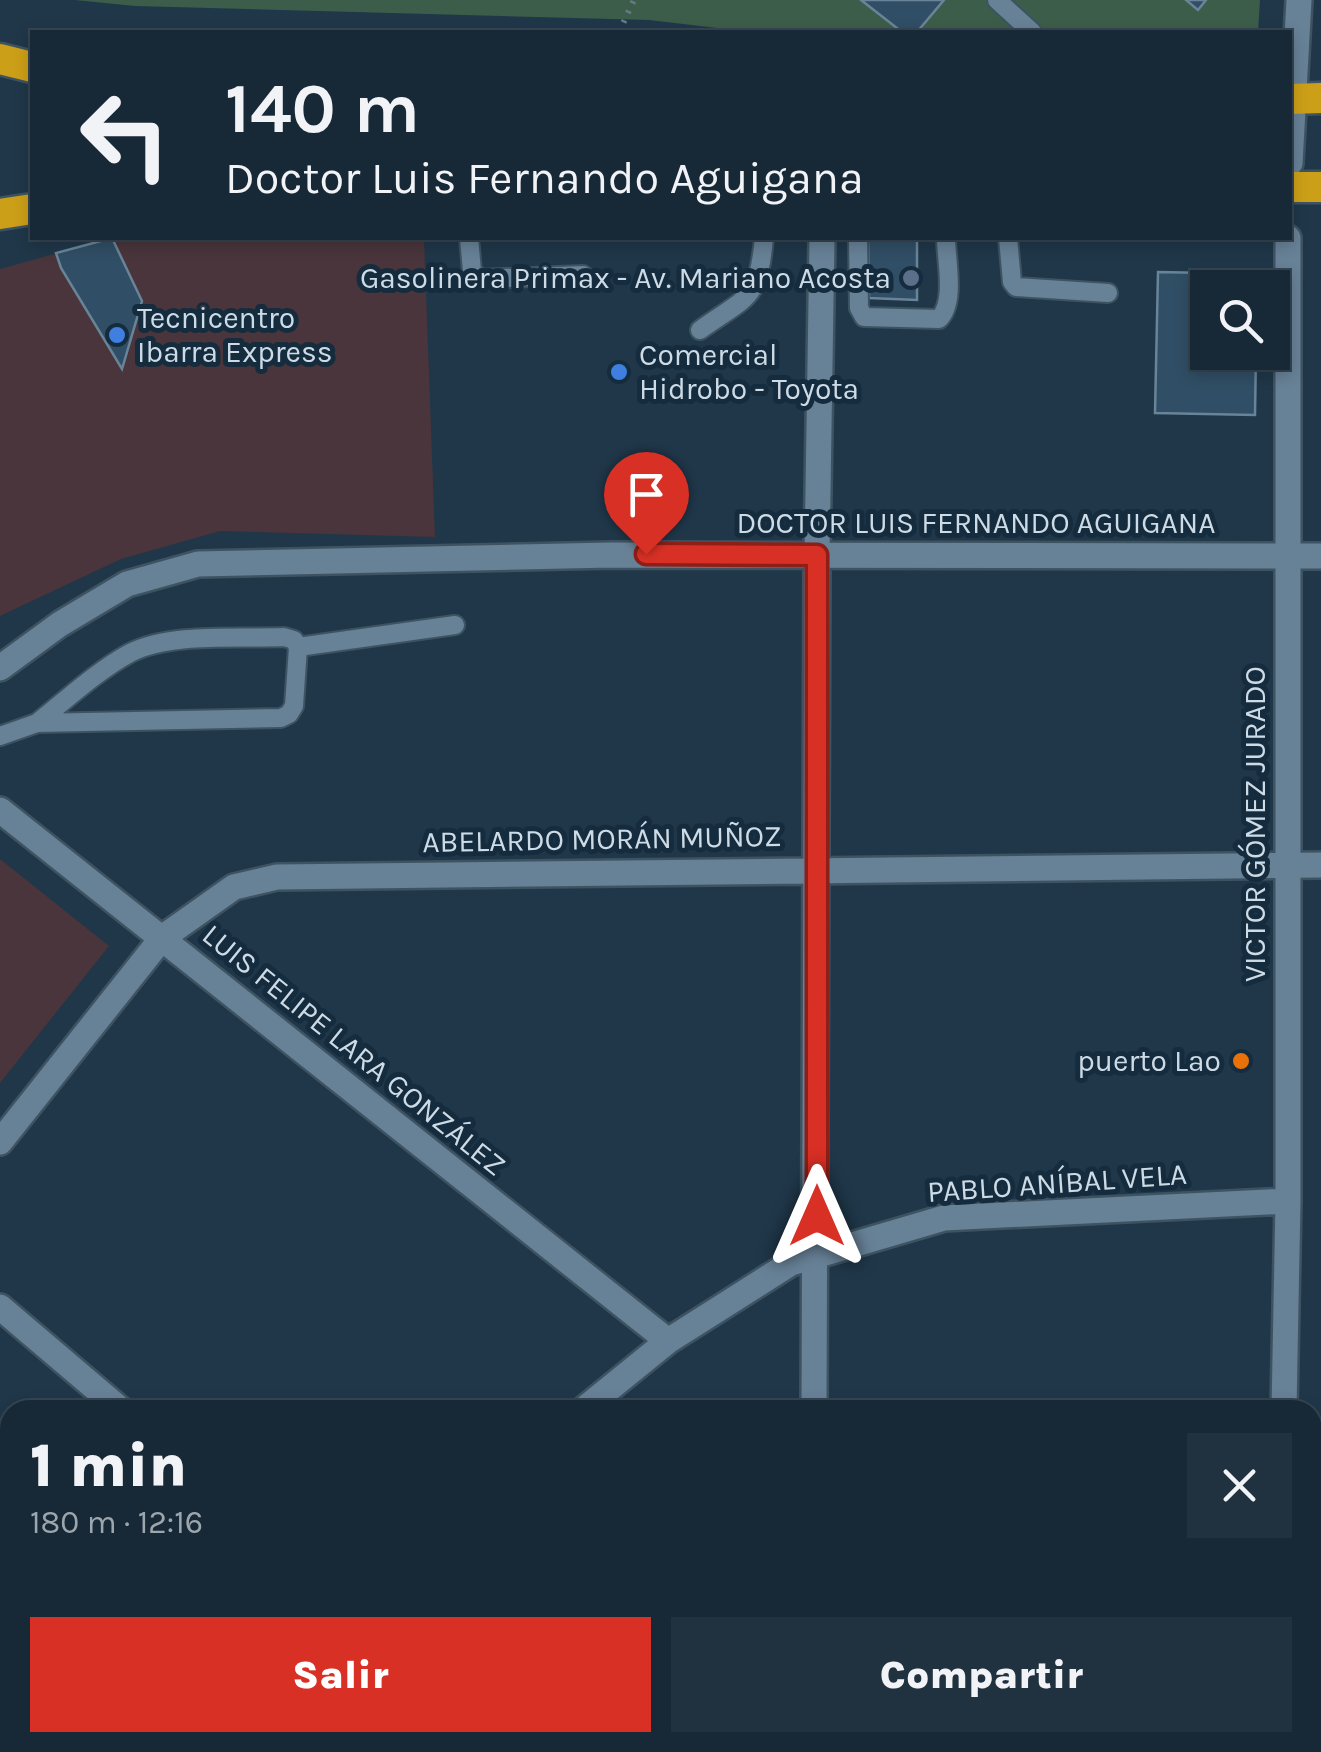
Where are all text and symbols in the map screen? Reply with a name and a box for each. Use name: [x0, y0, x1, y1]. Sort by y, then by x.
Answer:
text: 140 m: [225, 68, 420, 150]
icon: left: [60, 70, 190, 200]
text: Doctor Luis Fernando Aguigana: [225, 152, 864, 204]
place label: Gasolinera Primax - Av. Mariano Acosta: [360, 260, 891, 296]
marker: Gasolinera Primax - Av. Mariano Acosta: [900, 267, 922, 289]
map controls: [1190, 270, 1290, 370]
button: search: [1190, 270, 1290, 370]
place label: Tecnicentro Ibarra Express: [137, 300, 333, 370]
marker: Tecnicentro Ibarra Express: [106, 324, 128, 346]
place label: Comercial Hidrobo - Toyota: [639, 337, 859, 407]
marker: Comercial Hidrobo - Toyota: [608, 361, 630, 383]
pin: [604, 452, 689, 555]
icon: arrive: [619, 467, 674, 522]
street label: DOCTOR LUIS FERNANDO AGUIGANA: [736, 505, 1216, 541]
street label: VICTOR GÓMEZ JURADO: [1237, 666, 1273, 982]
street label: ABELARDO MORÁN MUÑOZ: [422, 818, 782, 860]
street label: LUIS FELIPE LARA GONZÁLEZ: [195, 917, 513, 1183]
place label: puerto Lao: [1077, 1043, 1221, 1079]
marker: puerto Lao: [1230, 1050, 1252, 1072]
street label: PABLO ANÍBAL VELA: [926, 1156, 1188, 1210]
position arrow: [765, 1164, 869, 1268]
text: 1 min: [30, 1431, 187, 1501]
button: close: [1187, 1433, 1292, 1538]
text: 180 m · 12:16: [30, 1504, 203, 1541]
button: Salir: [30, 1617, 651, 1732]
button: Compartir: [671, 1617, 1292, 1732]

